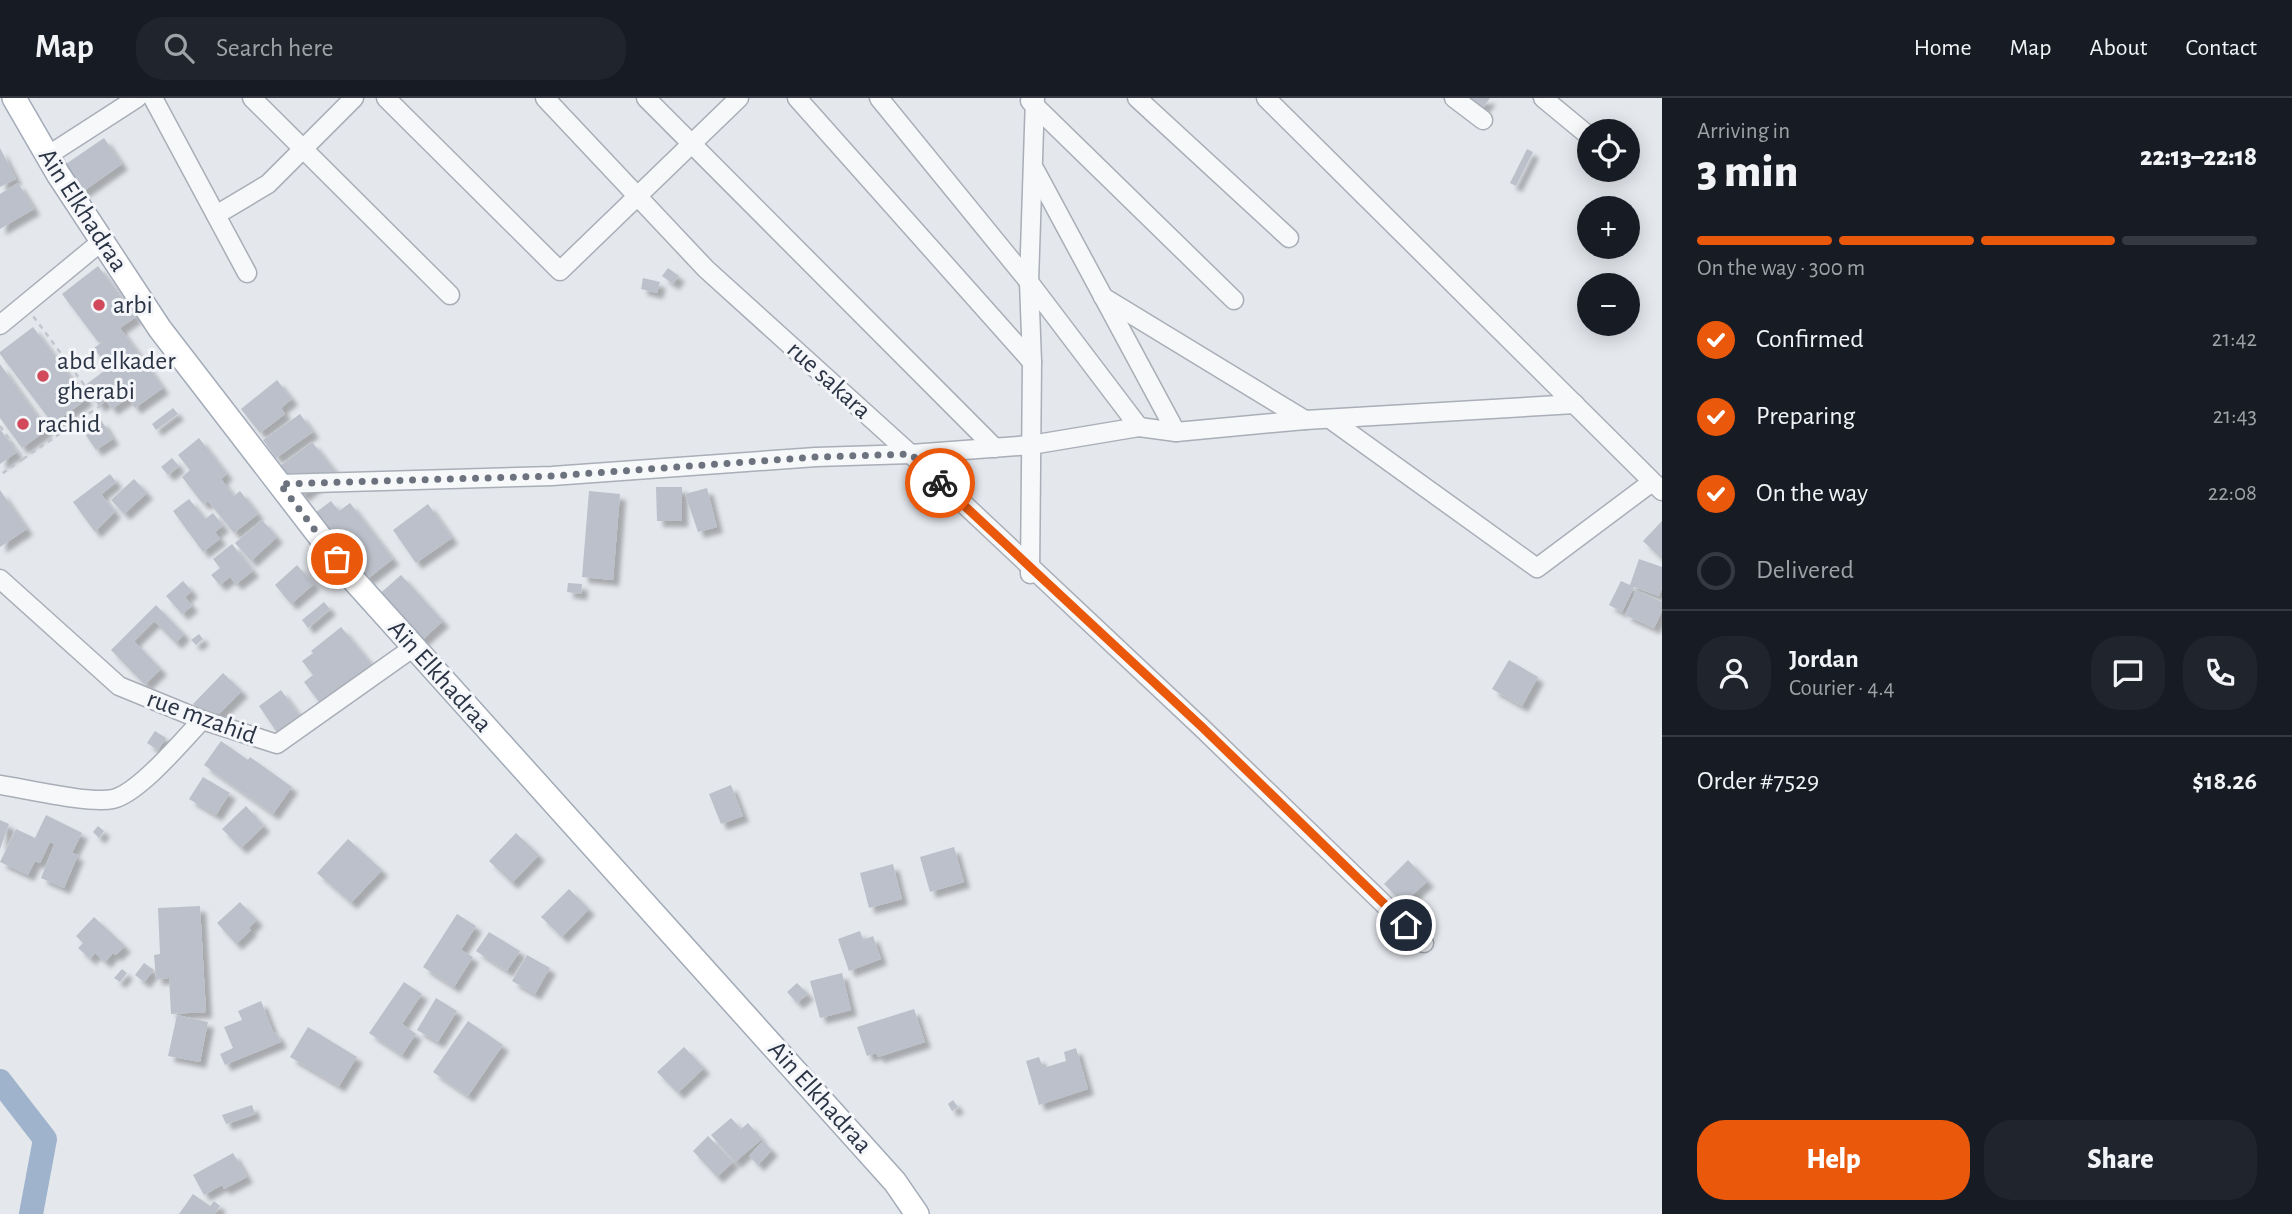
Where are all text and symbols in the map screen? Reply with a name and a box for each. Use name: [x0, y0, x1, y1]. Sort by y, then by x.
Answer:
search box: [136, 17, 626, 80]
icon: search: [160, 29, 198, 67]
text: Map: [35, 31, 94, 64]
text: Search here: [216, 35, 334, 61]
text: Home: [1914, 36, 1972, 60]
text: Map: [2010, 36, 2052, 60]
text: About: [2090, 36, 2147, 60]
text: Contact: [2185, 36, 2257, 60]
map controls: [1577, 119, 1640, 336]
button: locate: [1577, 119, 1640, 182]
text: Arriving in: [1697, 120, 1790, 143]
street label: Aïn Elkhadraa: [34, 144, 132, 276]
text: 22:13–22:18: [2140, 144, 2257, 170]
text: 3 min: [1697, 149, 1798, 195]
button: +: [1577, 196, 1640, 259]
text: On the way · 300 m: [1697, 257, 1865, 280]
button: −: [1577, 273, 1640, 336]
place label: arbi: [113, 292, 153, 318]
marker: arbi: [91, 297, 107, 313]
icon: check: [1697, 321, 1735, 359]
text: Confirmed: [1756, 326, 1864, 352]
text: 21:42: [2212, 328, 2257, 351]
street label: rue sakara: [782, 336, 876, 424]
place label: abd elkader gherabi: [57, 348, 176, 404]
marker: abd elkader gherabi: [35, 368, 51, 384]
icon: check: [1697, 398, 1735, 436]
text: Preparing: [1756, 403, 1855, 429]
text: 21:43: [2213, 405, 2257, 428]
place label: rachid: [37, 411, 100, 437]
marker: rachid: [15, 416, 31, 432]
courier: [905, 448, 975, 518]
icon: bike: [921, 464, 959, 502]
icon: check: [1697, 475, 1735, 513]
text: On the way: [1756, 480, 1868, 506]
text: 22:08: [2208, 482, 2257, 505]
pin: [307, 529, 367, 589]
icon: bag: [318, 540, 356, 578]
text: Delivered: [1756, 557, 1854, 583]
street label: Aïn Elkhadraa: [383, 615, 497, 737]
button: person: [1697, 636, 1771, 710]
button: chat: [2091, 636, 2165, 710]
button: phone: [2183, 636, 2257, 710]
text: Jordan: [1789, 646, 1859, 672]
text: Courier · 4.4: [1789, 677, 1895, 700]
street label: rue mzahid: [144, 685, 260, 749]
text: Order #7529: [1697, 768, 1819, 794]
text: $18.26: [2192, 768, 2257, 794]
pin: [1376, 895, 1436, 955]
icon: home: [1387, 906, 1425, 944]
street label: Aïn Elkhadraa: [763, 1036, 877, 1158]
button: Help: [1697, 1120, 1970, 1200]
button: Share: [1984, 1120, 2257, 1200]

